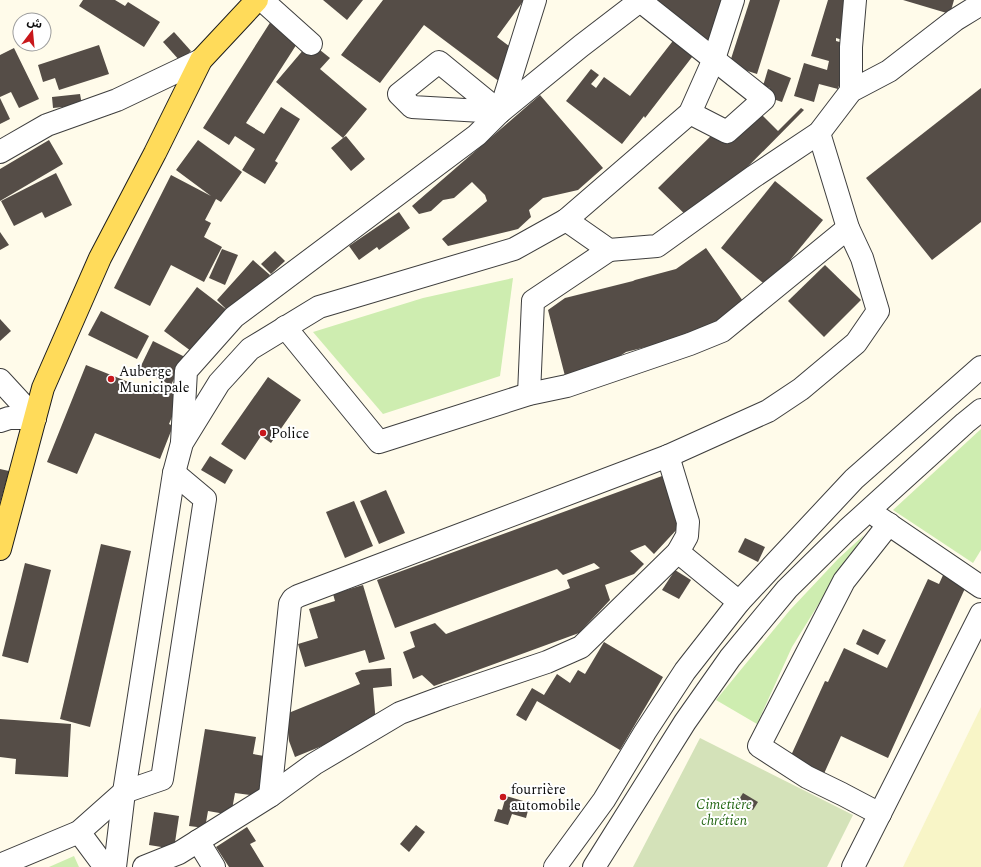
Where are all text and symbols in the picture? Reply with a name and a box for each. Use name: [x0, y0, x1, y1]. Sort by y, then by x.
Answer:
north arrow: [12, 12, 52, 52]
text: ش: [25, 13, 44, 33]
place label: Auberge Municipale: [119, 361, 190, 398]
marker: Auberge Municipale: [106, 374, 116, 384]
place label: Police: [271, 423, 309, 444]
marker: Police: [258, 428, 268, 438]
place label: fourrière automobile: [511, 779, 581, 816]
marker: fourrière automobile: [498, 792, 508, 802]
park label: Cimetière chrétien: [696, 794, 752, 831]

